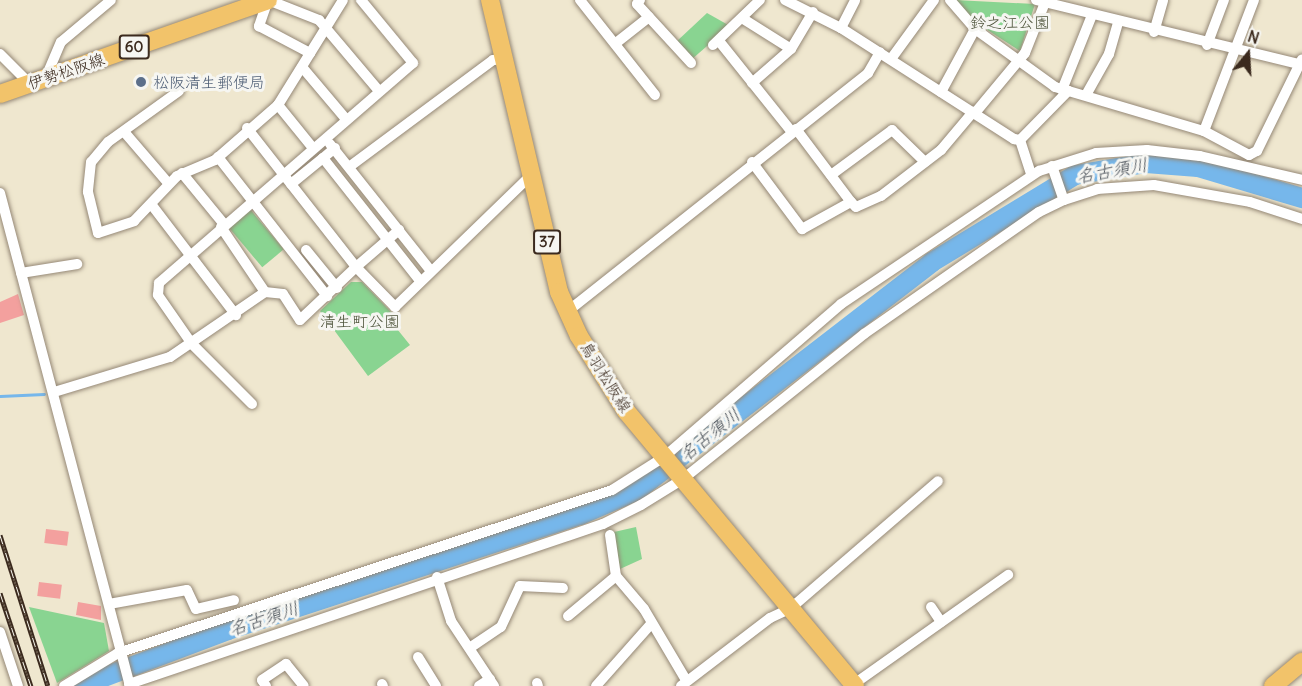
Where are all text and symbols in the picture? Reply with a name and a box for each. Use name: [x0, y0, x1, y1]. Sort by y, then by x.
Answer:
park label: 鈴之江公園: [970, 12, 1050, 32]
north arrow: [1218, 24, 1278, 84]
text: N: [1245, 26, 1262, 48]
road number: 60: [118, 35, 150, 59]
street label: 伊勢松阪線: [25, 49, 107, 93]
place label: 松阪清生郵便局: [153, 72, 265, 92]
marker: 松阪清生郵便局: [134, 75, 148, 89]
water label: 名古須川: [1075, 154, 1149, 188]
road number: 37: [532, 230, 562, 254]
park label: 清生町公園: [320, 311, 400, 331]
street label: 鳥羽松阪線: [577, 338, 635, 416]
water label: 名古須川: [675, 404, 745, 466]
water label: 名古須川: [226, 598, 302, 640]

